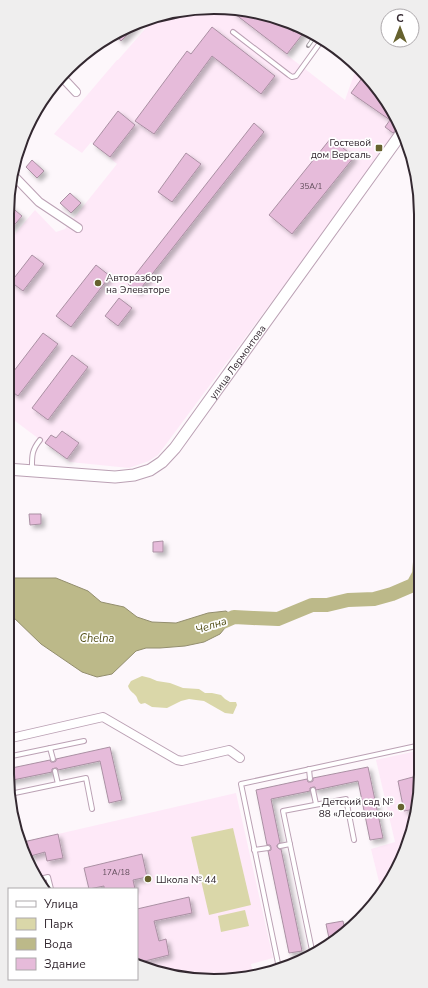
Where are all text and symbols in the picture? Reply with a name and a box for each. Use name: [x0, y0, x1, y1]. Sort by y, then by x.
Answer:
north arrow: [380, 8, 420, 48]
text: С: [396, 11, 404, 26]
place label: Гостевой дом Версаль: [311, 136, 371, 162]
marker: Гостевой дом Версаль: [374, 143, 384, 153]
house number: 35А/1: [300, 181, 323, 192]
place label: Авторазбор на Элеваторе: [106, 271, 170, 297]
marker: Авторазбор на Элеваторе: [93, 278, 103, 288]
street label: улица Лермонтова: [206, 322, 269, 402]
water label: Челна: [194, 613, 229, 638]
water label: Chelna: [80, 631, 115, 646]
place label: Детский сад № 88 «Лесовичок»: [319, 795, 393, 821]
marker: Детский сад № 88 «Лесовичок»: [396, 802, 406, 812]
house number: 17А/18: [102, 867, 130, 878]
place label: Школа № 44: [156, 873, 216, 887]
marker: Школа № 44: [143, 874, 153, 884]
legend: [8, 888, 138, 980]
text: Улица: [43, 896, 78, 912]
text: Парк: [44, 916, 74, 932]
text: Вода: [44, 936, 72, 952]
text: Здание: [44, 956, 86, 972]

